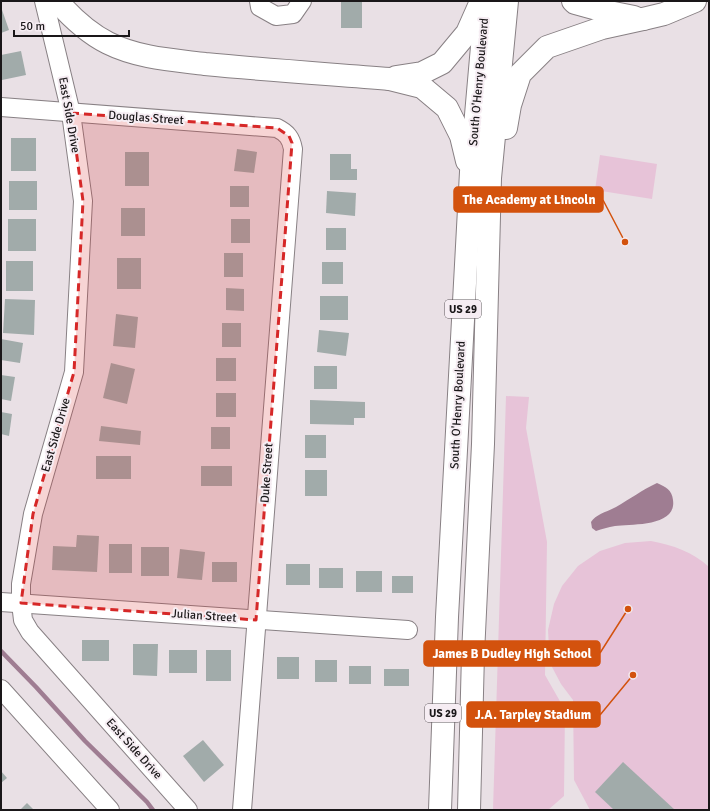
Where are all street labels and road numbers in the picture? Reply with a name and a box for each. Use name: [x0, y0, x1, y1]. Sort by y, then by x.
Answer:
street label: South O'Henry Boulevard: [466, 17, 492, 147]
street label: East Side Drive: [55, 76, 83, 154]
street label: Douglas Street: [108, 108, 184, 128]
road number: US 29: [445, 300, 481, 318]
street label: South O'Henry Boulevard: [447, 341, 469, 469]
street label: East Side Drive: [38, 396, 74, 474]
street label: Duke Street: [257, 443, 277, 503]
street label: Julian Street: [171, 606, 237, 626]
road number: US 29: [425, 704, 461, 722]
street label: East Side Drive: [103, 715, 165, 783]

